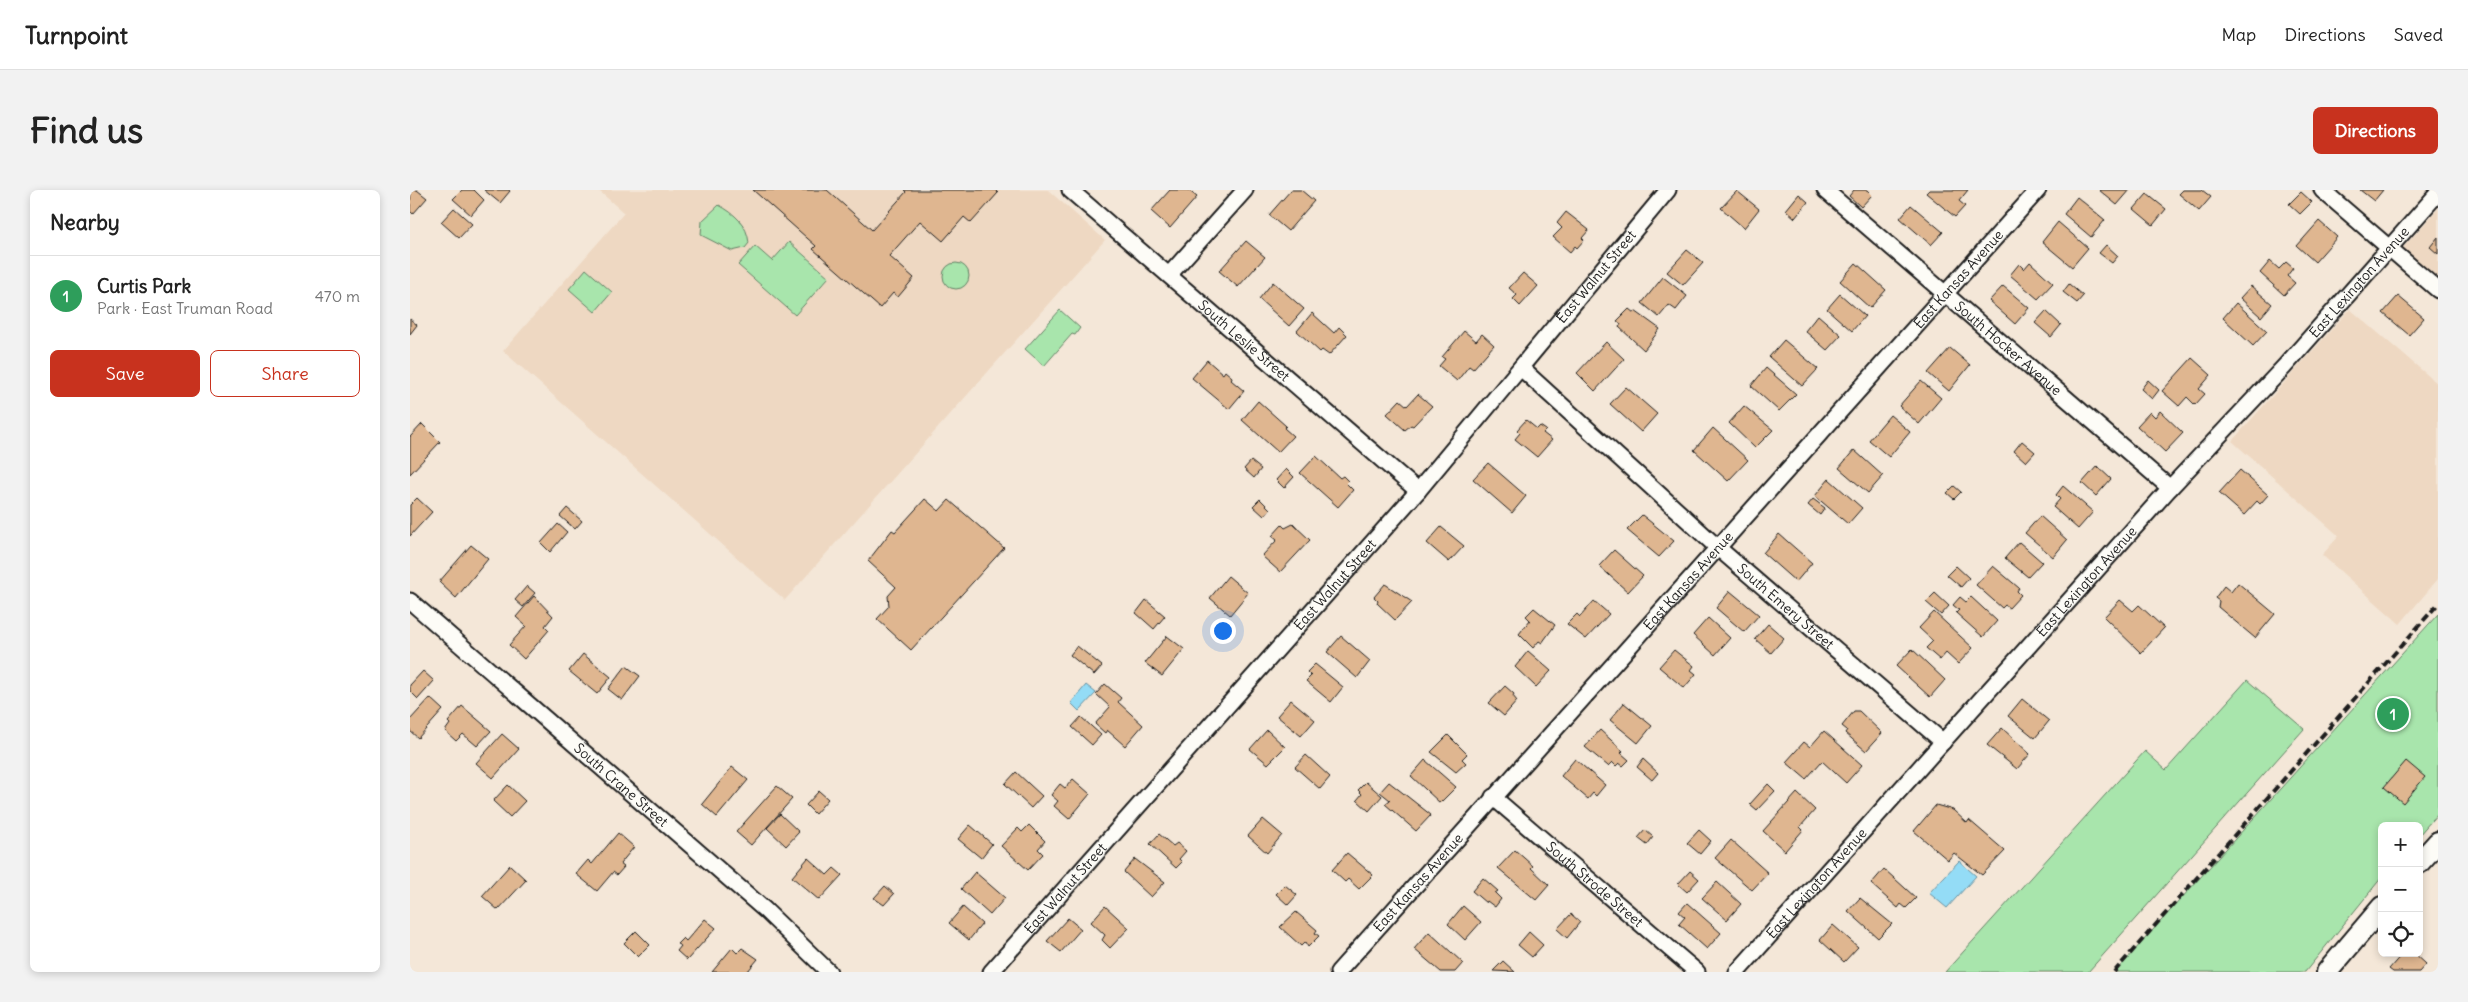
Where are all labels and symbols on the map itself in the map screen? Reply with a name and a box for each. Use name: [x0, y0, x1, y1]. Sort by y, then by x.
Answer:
street label: East Lexington Avenue: [2305, 223, 2413, 341]
street label: East Walnut Street: [1552, 226, 1640, 327]
street label: East Kansas Avenue: [1909, 226, 2007, 332]
street label: South Leslie Street: [1194, 296, 1294, 385]
street label: South Hocker Avenue: [1951, 297, 2065, 399]
street label: East Lexington Avenue: [2032, 522, 2140, 640]
street label: East Kansas Avenue: [1639, 528, 1737, 634]
street label: East Walnut Street: [1290, 535, 1380, 634]
street label: South Emery Street: [1733, 559, 1838, 653]
your location: [1210, 618, 1236, 644]
pin: 1: [2377, 695, 2409, 733]
street label: South Crane Street: [570, 739, 672, 831]
street label: East Lexington Avenue: [1762, 824, 1870, 942]
street label: East Kansas Avenue: [1369, 830, 1467, 936]
street label: South Strode Street: [1542, 838, 1647, 931]
street label: East Walnut Street: [1020, 839, 1111, 937]

